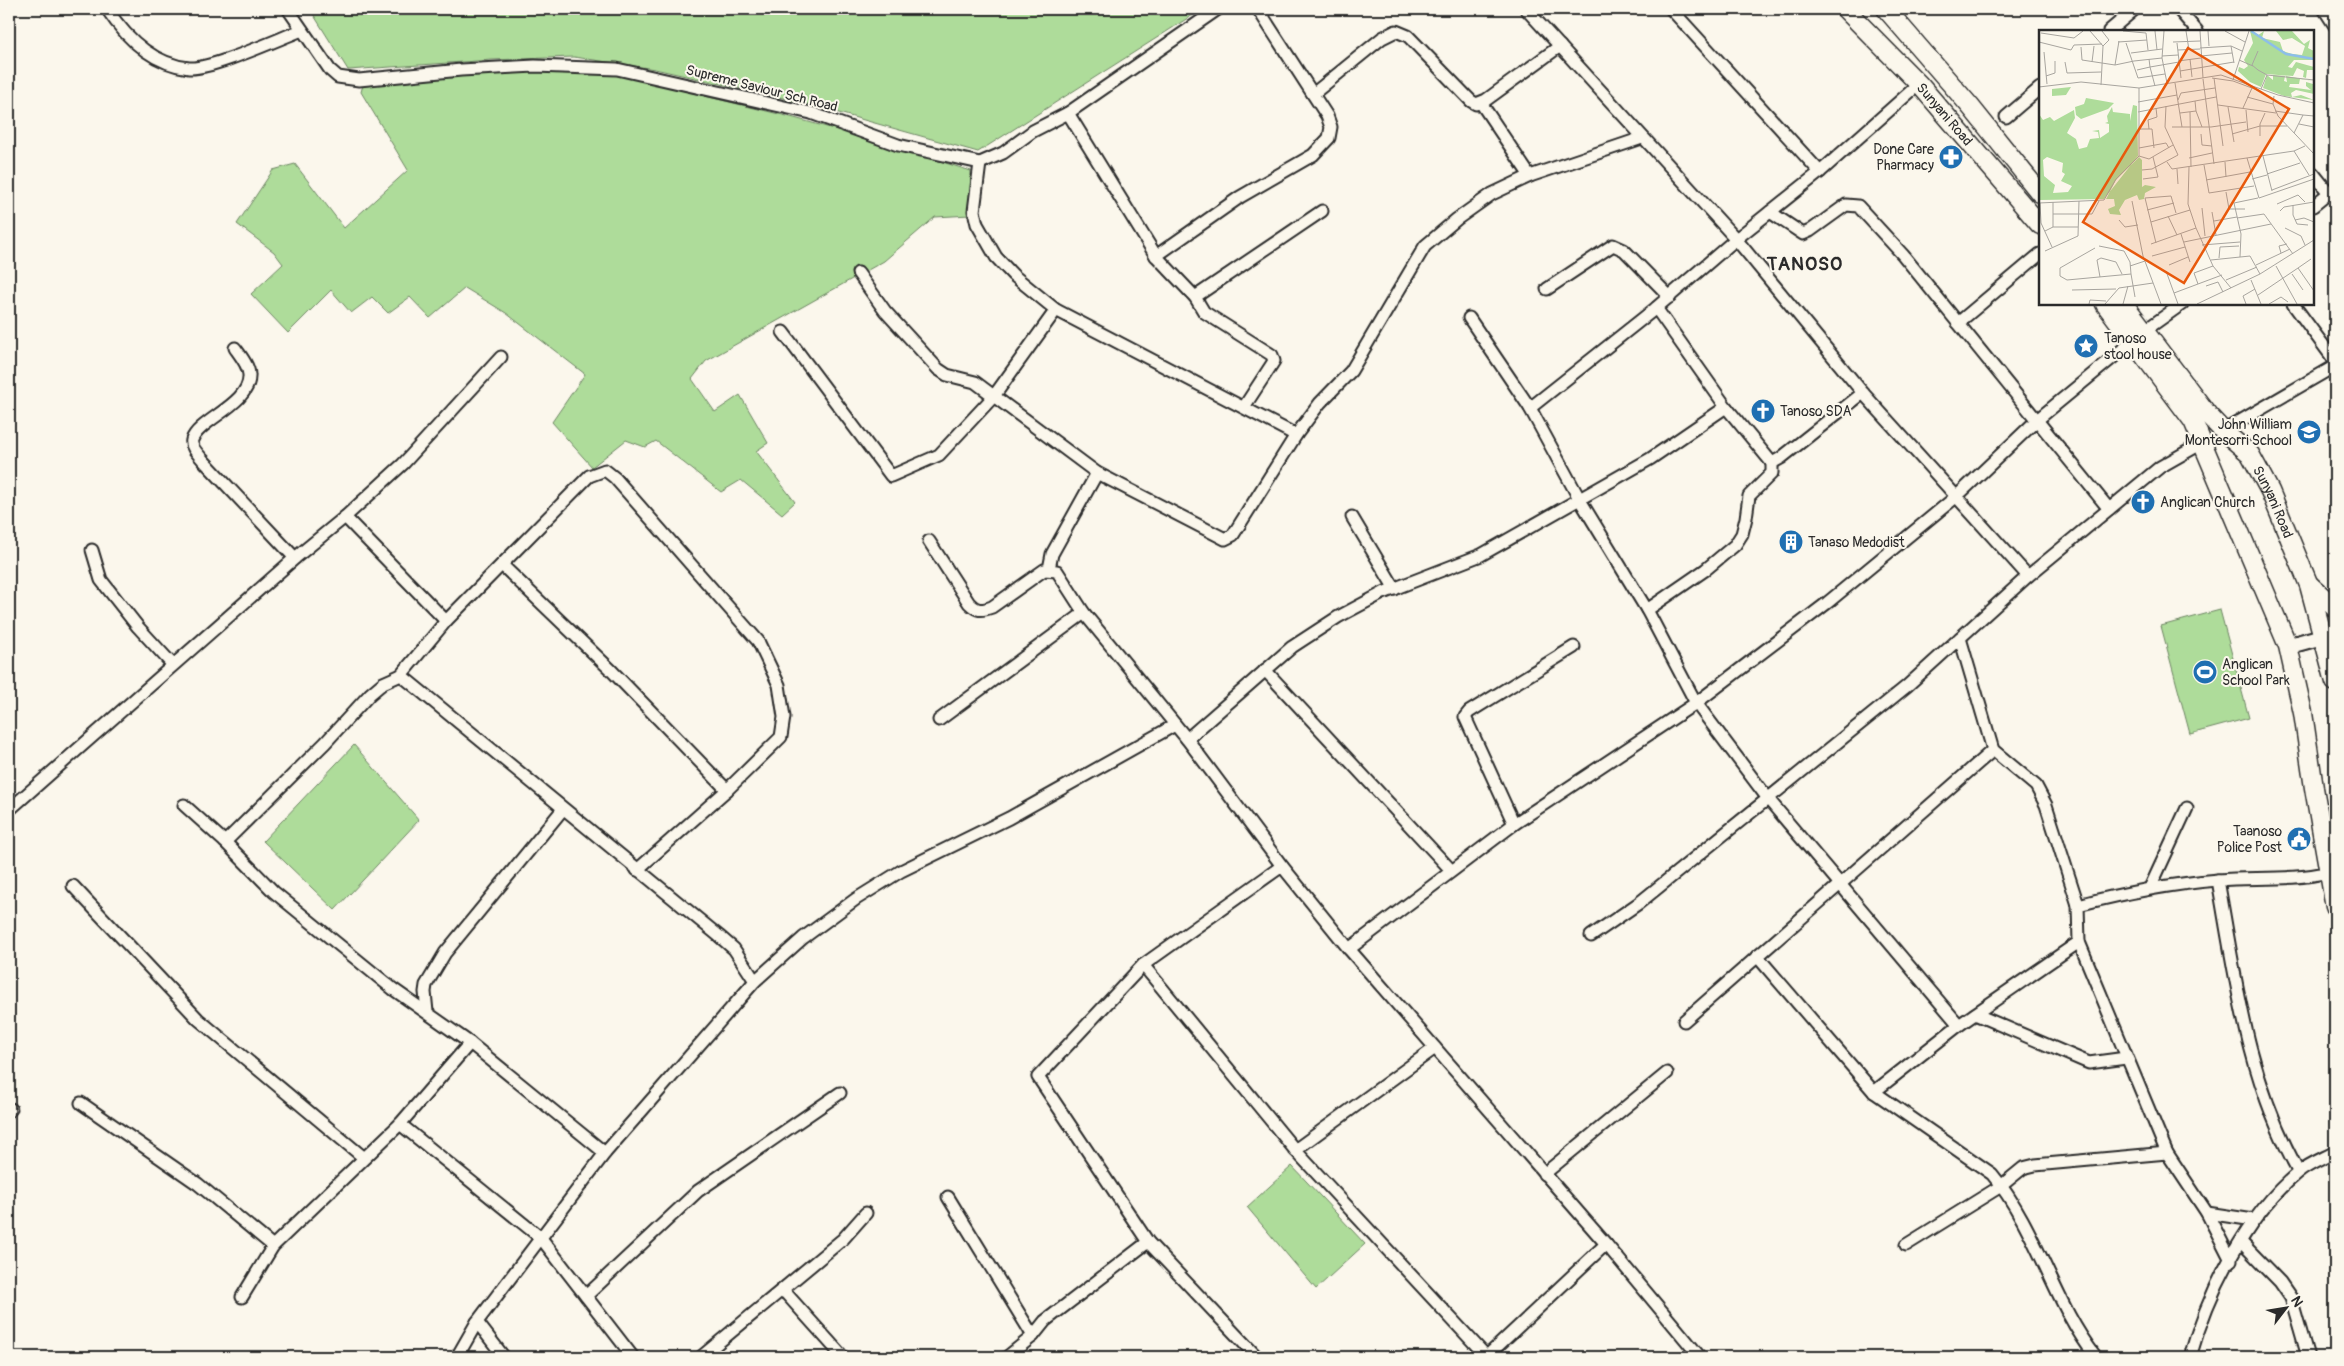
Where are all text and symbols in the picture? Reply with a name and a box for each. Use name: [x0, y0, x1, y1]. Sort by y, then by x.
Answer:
inset map: [2039, 30, 2314, 305]
street label: Supreme Saviour Sch Road: [684, 61, 840, 116]
street label: Sunyani Road: [1913, 79, 1976, 149]
place label: Done Care Pharmacy: [1873, 141, 1934, 174]
pharmacy icon: Done Care Pharmacy: [1938, 144, 1964, 170]
district label: TANOSO: [1766, 252, 1843, 276]
place label: Tanoso stool house: [2104, 330, 2172, 363]
place icon: Tanoso stool house: [2073, 333, 2099, 359]
church icon: Tanoso SDA: [1750, 398, 1776, 424]
place label: Tanoso SDA: [1780, 403, 1852, 420]
place label: John William Montesorri School: [2185, 416, 2292, 449]
school or university icon: John William Montesorri School: [2296, 419, 2322, 445]
street label: Sunyani Road: [2249, 463, 2297, 541]
church icon: Anglican Church: [2130, 489, 2156, 515]
place label: Anglican Church: [2160, 494, 2255, 511]
building icon: Tanaso Medodist: [1778, 529, 1804, 555]
place label: Tanaso Medodist: [1808, 534, 1905, 551]
place label: Anglican School Park: [2222, 656, 2290, 689]
sports icon: Anglican School Park: [2192, 659, 2218, 685]
place label: Taanoso Police Post: [2217, 823, 2282, 856]
public building icon: Taanoso Police Post: [2286, 826, 2312, 852]
north arrow: [2262, 1284, 2312, 1334]
text: N: [2287, 1293, 2306, 1310]

